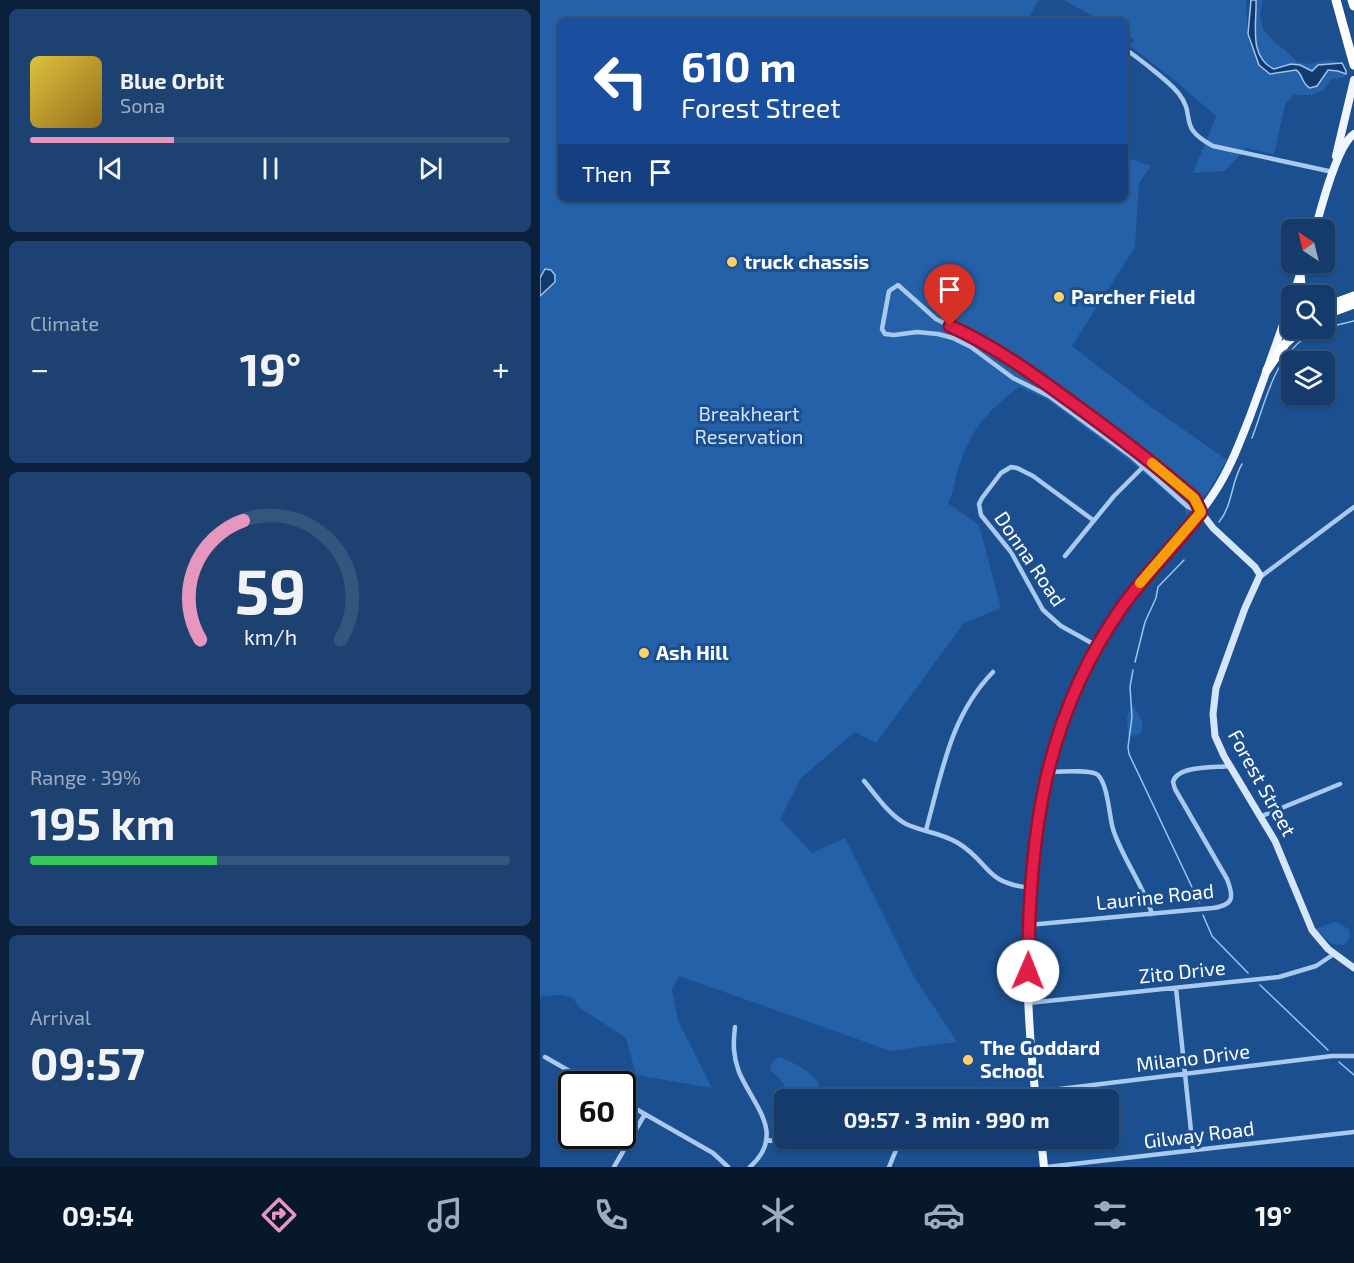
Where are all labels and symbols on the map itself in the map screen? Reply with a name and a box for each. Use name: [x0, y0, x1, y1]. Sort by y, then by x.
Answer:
north arrow: [1281, 219, 1335, 273]
place label: truck chassis: [744, 249, 869, 273]
marker: truck chassis: [725, 255, 739, 269]
pin: [924, 264, 975, 326]
place label: Parcher Field: [1071, 284, 1195, 308]
marker: Parcher Field: [1052, 290, 1066, 304]
park label: Breakheart Reservation: [695, 401, 803, 448]
street label: Donna Road: [990, 506, 1071, 610]
place label: Ash Hill: [656, 640, 729, 664]
marker: Ash Hill: [637, 646, 651, 660]
street label: Forest Street: [1224, 725, 1302, 840]
street label: Laurine Road: [1095, 878, 1215, 914]
position arrow: [996, 939, 1060, 1003]
street label: Zito Drive: [1137, 955, 1227, 987]
place label: The Goddard School: [980, 1035, 1100, 1082]
street label: Milano Drive: [1135, 1038, 1251, 1076]
marker: The Goddard School: [961, 1053, 975, 1067]
speed limit sign: 60: [558, 1071, 636, 1149]
street label: Gilway Road: [1142, 1115, 1256, 1153]

